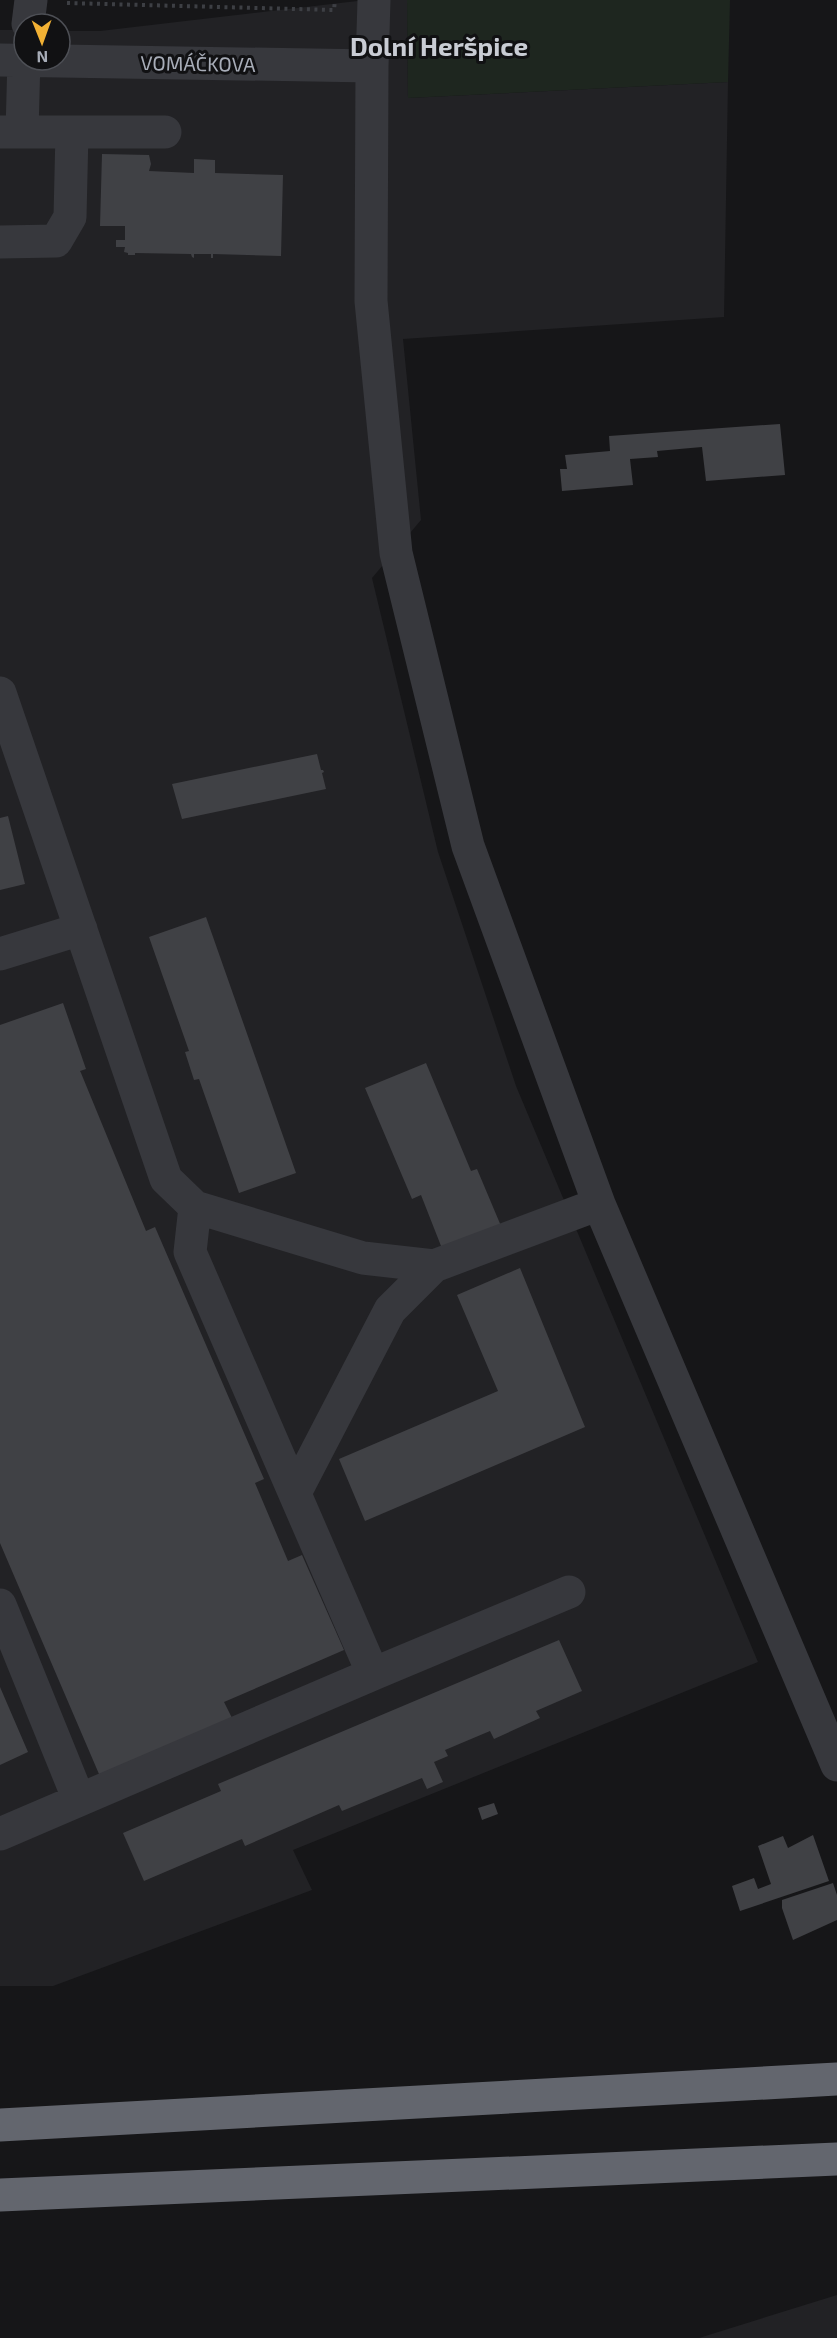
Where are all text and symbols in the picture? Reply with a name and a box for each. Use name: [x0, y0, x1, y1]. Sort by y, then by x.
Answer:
north arrow: [12, 12, 72, 72]
district label: Dolní Heršpice: [350, 30, 528, 61]
text: N: [36, 48, 48, 67]
street label: VOMÁČKOVA: [140, 50, 256, 76]

